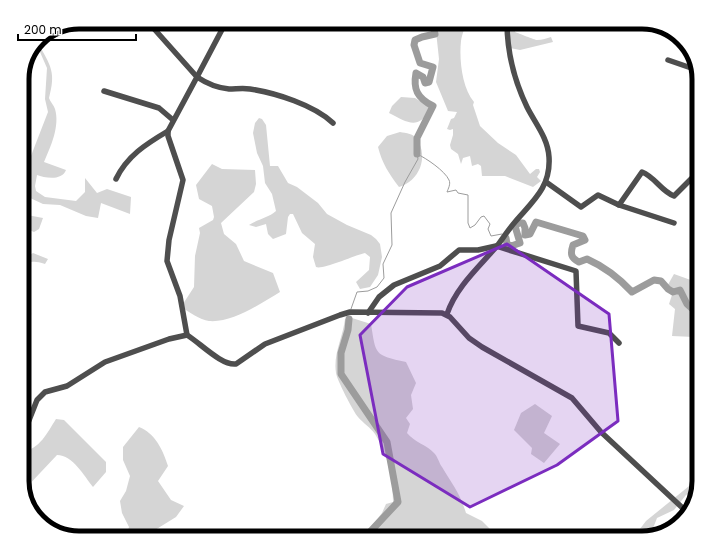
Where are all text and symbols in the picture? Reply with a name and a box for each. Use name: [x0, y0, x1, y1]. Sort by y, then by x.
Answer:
scale bar: [18, 16, 136, 42]
text: 200 m: [24, 21, 62, 38]

